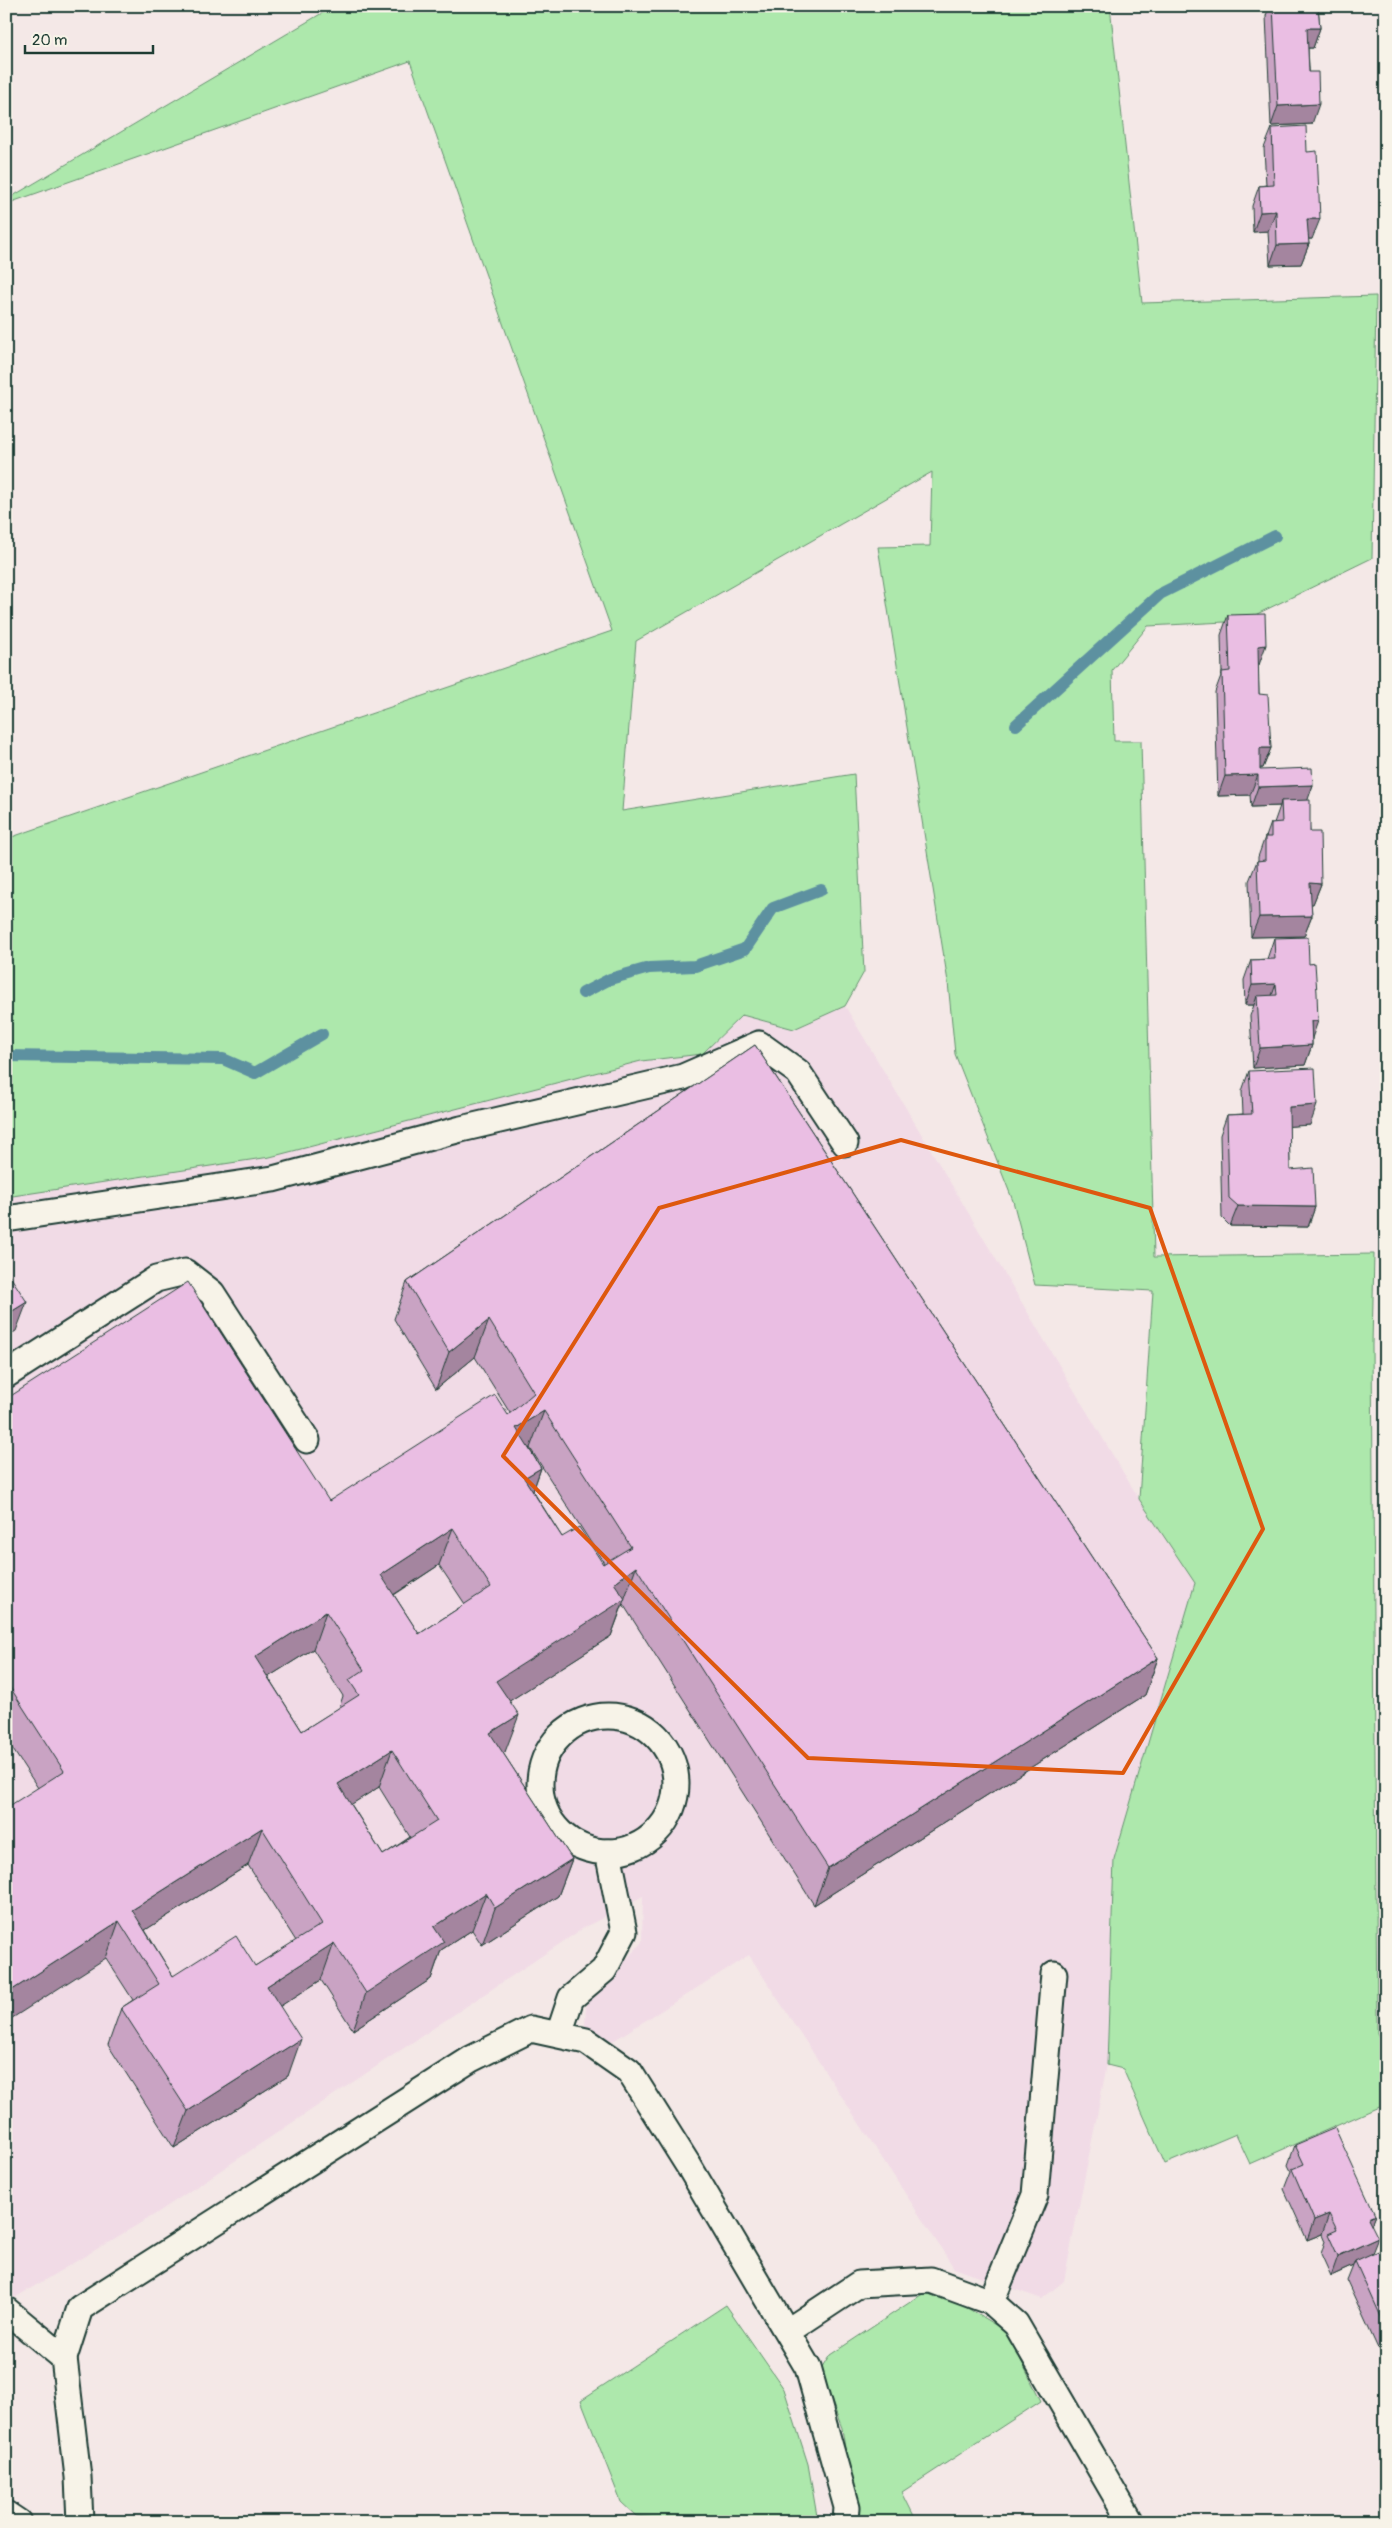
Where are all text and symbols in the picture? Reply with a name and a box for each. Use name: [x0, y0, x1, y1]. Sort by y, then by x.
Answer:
scale bar: [25, 22, 152, 54]
text: 20 m: [32, 31, 67, 50]

